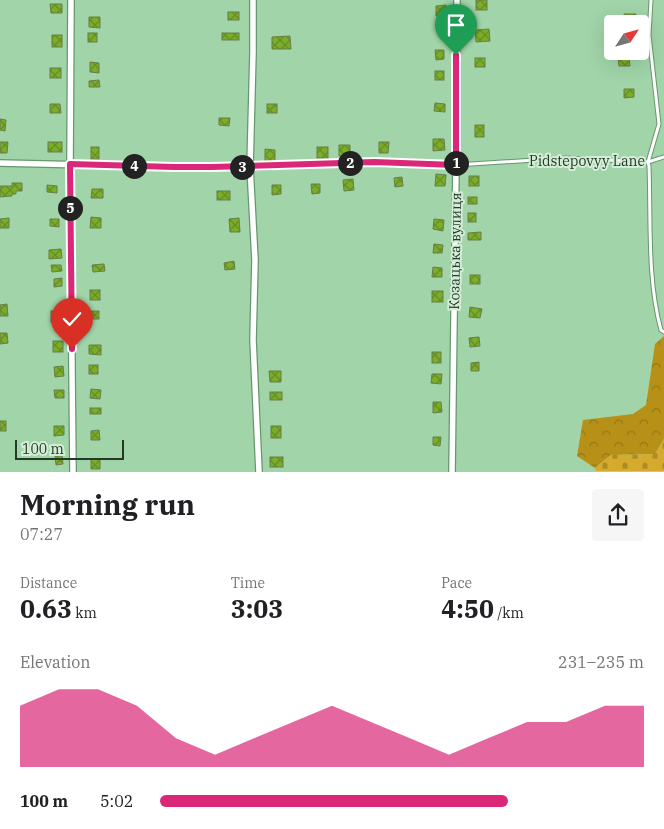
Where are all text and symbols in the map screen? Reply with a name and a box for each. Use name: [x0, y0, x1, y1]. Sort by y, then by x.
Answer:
pin: [435, 4, 477, 55]
icon: arrive: [442, 11, 470, 39]
north arrow: [604, 15, 649, 60]
map controls: [604, 15, 649, 60]
pin: 2: [338, 150, 362, 176]
pin: 1: [444, 150, 468, 176]
street label: Pidstepovyy Lane: [529, 152, 645, 170]
pin: 4: [122, 154, 146, 178]
pin: 3: [230, 154, 254, 180]
text: 2: [346, 154, 355, 172]
text: 1: [452, 154, 461, 172]
text: 4: [130, 157, 139, 175]
text: 3: [238, 158, 247, 176]
street label: Козацька вулиця: [445, 192, 465, 310]
pin: 5: [58, 196, 82, 220]
text: 5: [66, 199, 75, 217]
pin: [51, 298, 93, 349]
icon: check: [58, 305, 86, 333]
scale bar: [15, 437, 124, 460]
text: 100 m: [22, 440, 64, 458]
text: Morning run: [20, 486, 195, 523]
button: share: [592, 489, 644, 541]
text: 07:27: [20, 524, 63, 544]
text: Distance: [20, 574, 77, 592]
text: Time: [231, 574, 265, 592]
text: Pace: [441, 574, 472, 592]
text: 0.63: [20, 592, 72, 625]
text: 3:03: [231, 592, 283, 625]
text: 4:50: [441, 592, 494, 625]
text: km: [72, 604, 97, 622]
text: /km: [494, 604, 524, 622]
text: Elevation: [20, 652, 90, 672]
text: 231–235 m: [558, 652, 644, 672]
text: 100 m: [20, 791, 68, 811]
text: 5:02: [100, 791, 133, 811]

